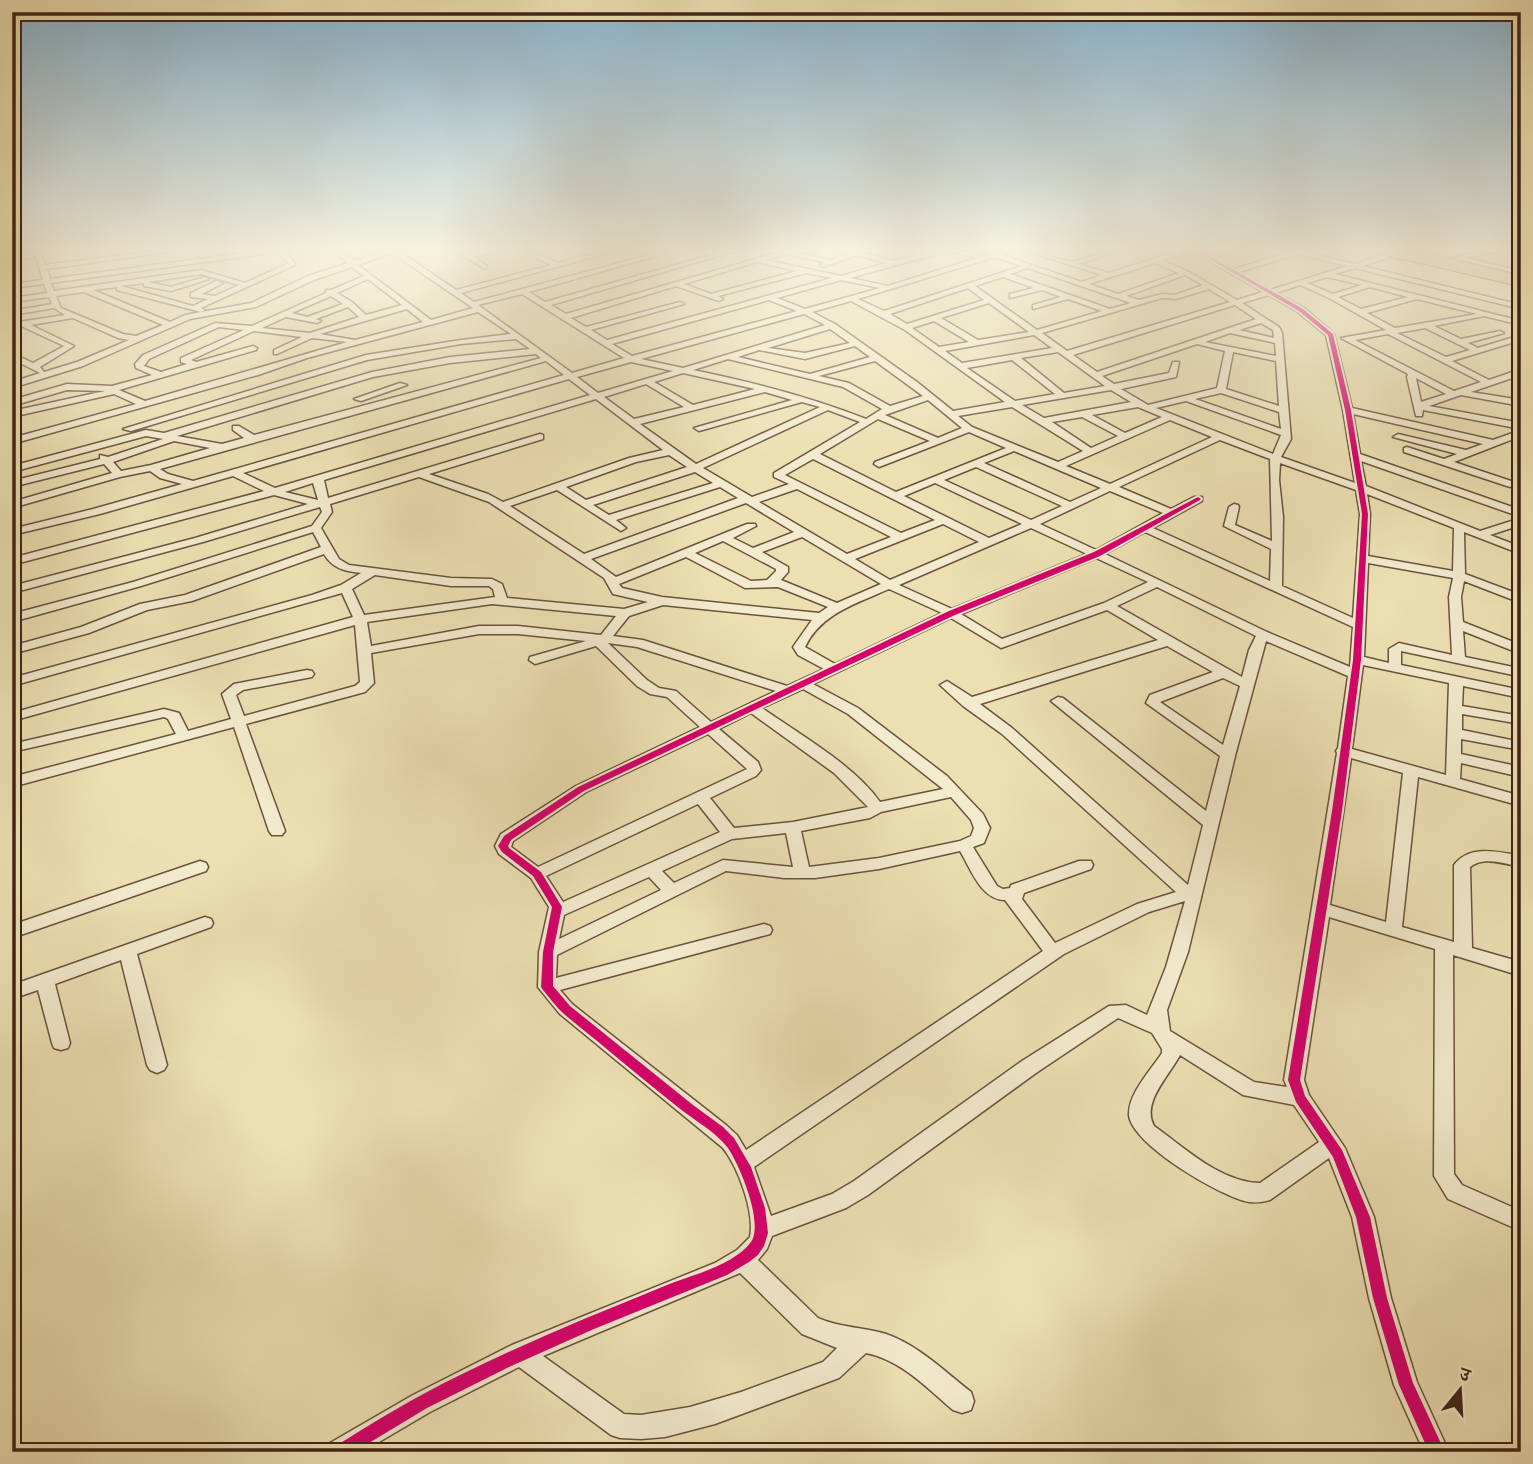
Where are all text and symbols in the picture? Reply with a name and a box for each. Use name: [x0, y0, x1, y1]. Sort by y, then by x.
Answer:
north arrow: [1424, 1356, 1494, 1426]
text: उ: [1454, 1361, 1475, 1391]

